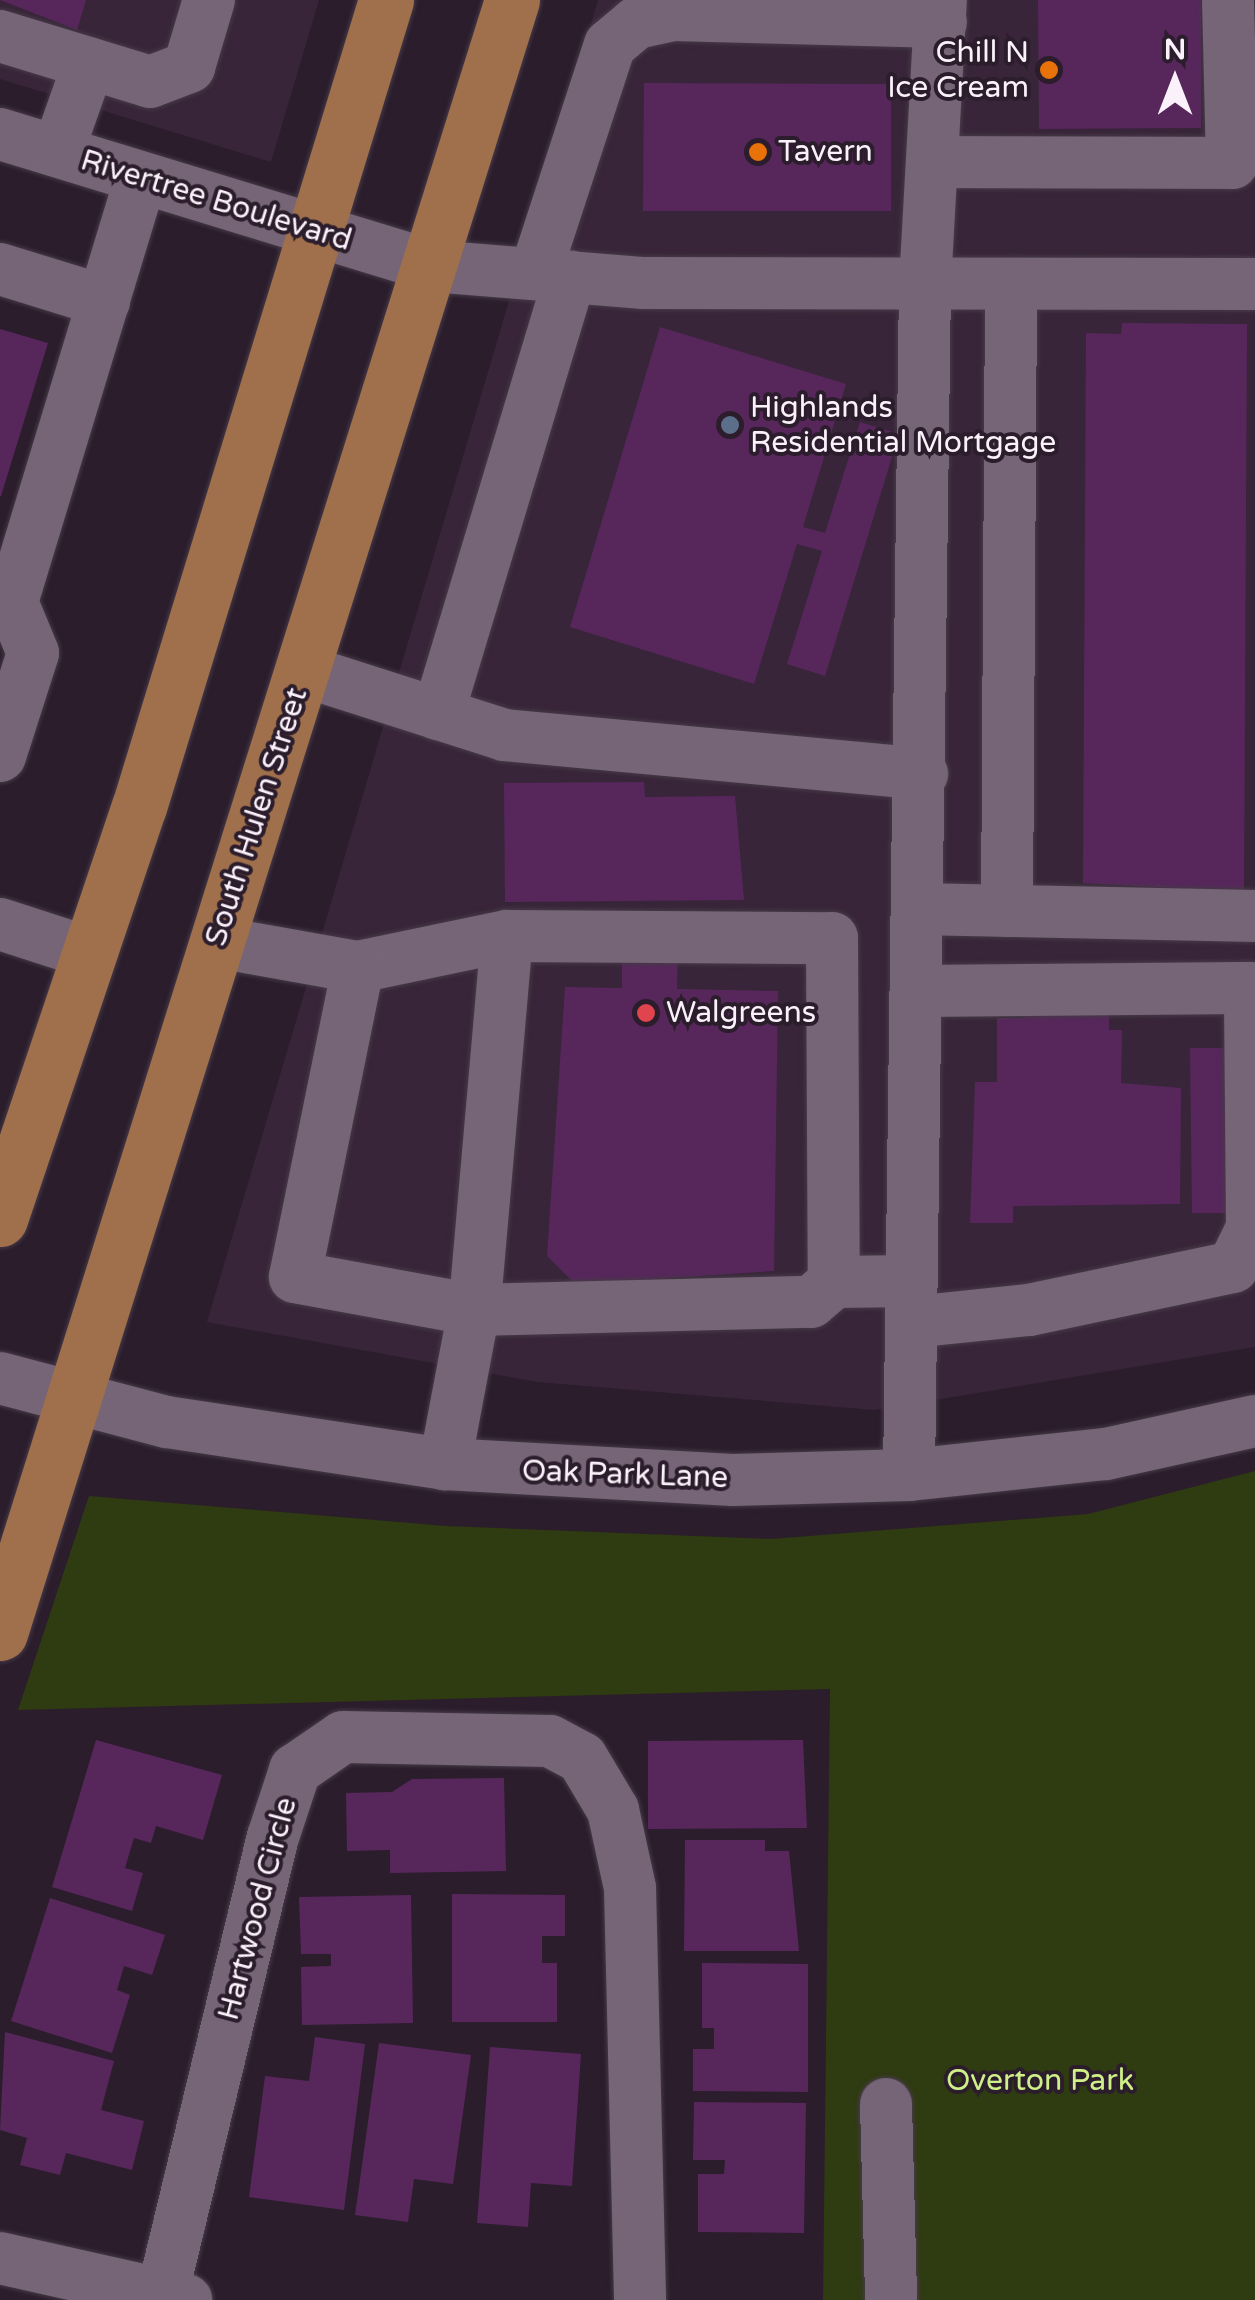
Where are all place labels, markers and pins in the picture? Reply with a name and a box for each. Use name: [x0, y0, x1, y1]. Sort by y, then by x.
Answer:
place label: Chill N Ice Cream: [887, 35, 1029, 106]
marker: Chill N Ice Cream: [1038, 59, 1060, 81]
place label: Tavern: [778, 134, 873, 170]
marker: Tavern: [747, 141, 769, 163]
place label: Highlands Residential Mortgage: [750, 390, 1056, 460]
marker: Highlands Residential Mortgage: [719, 414, 741, 436]
place label: Walgreens: [666, 995, 816, 1031]
marker: Walgreens: [635, 1002, 657, 1024]

